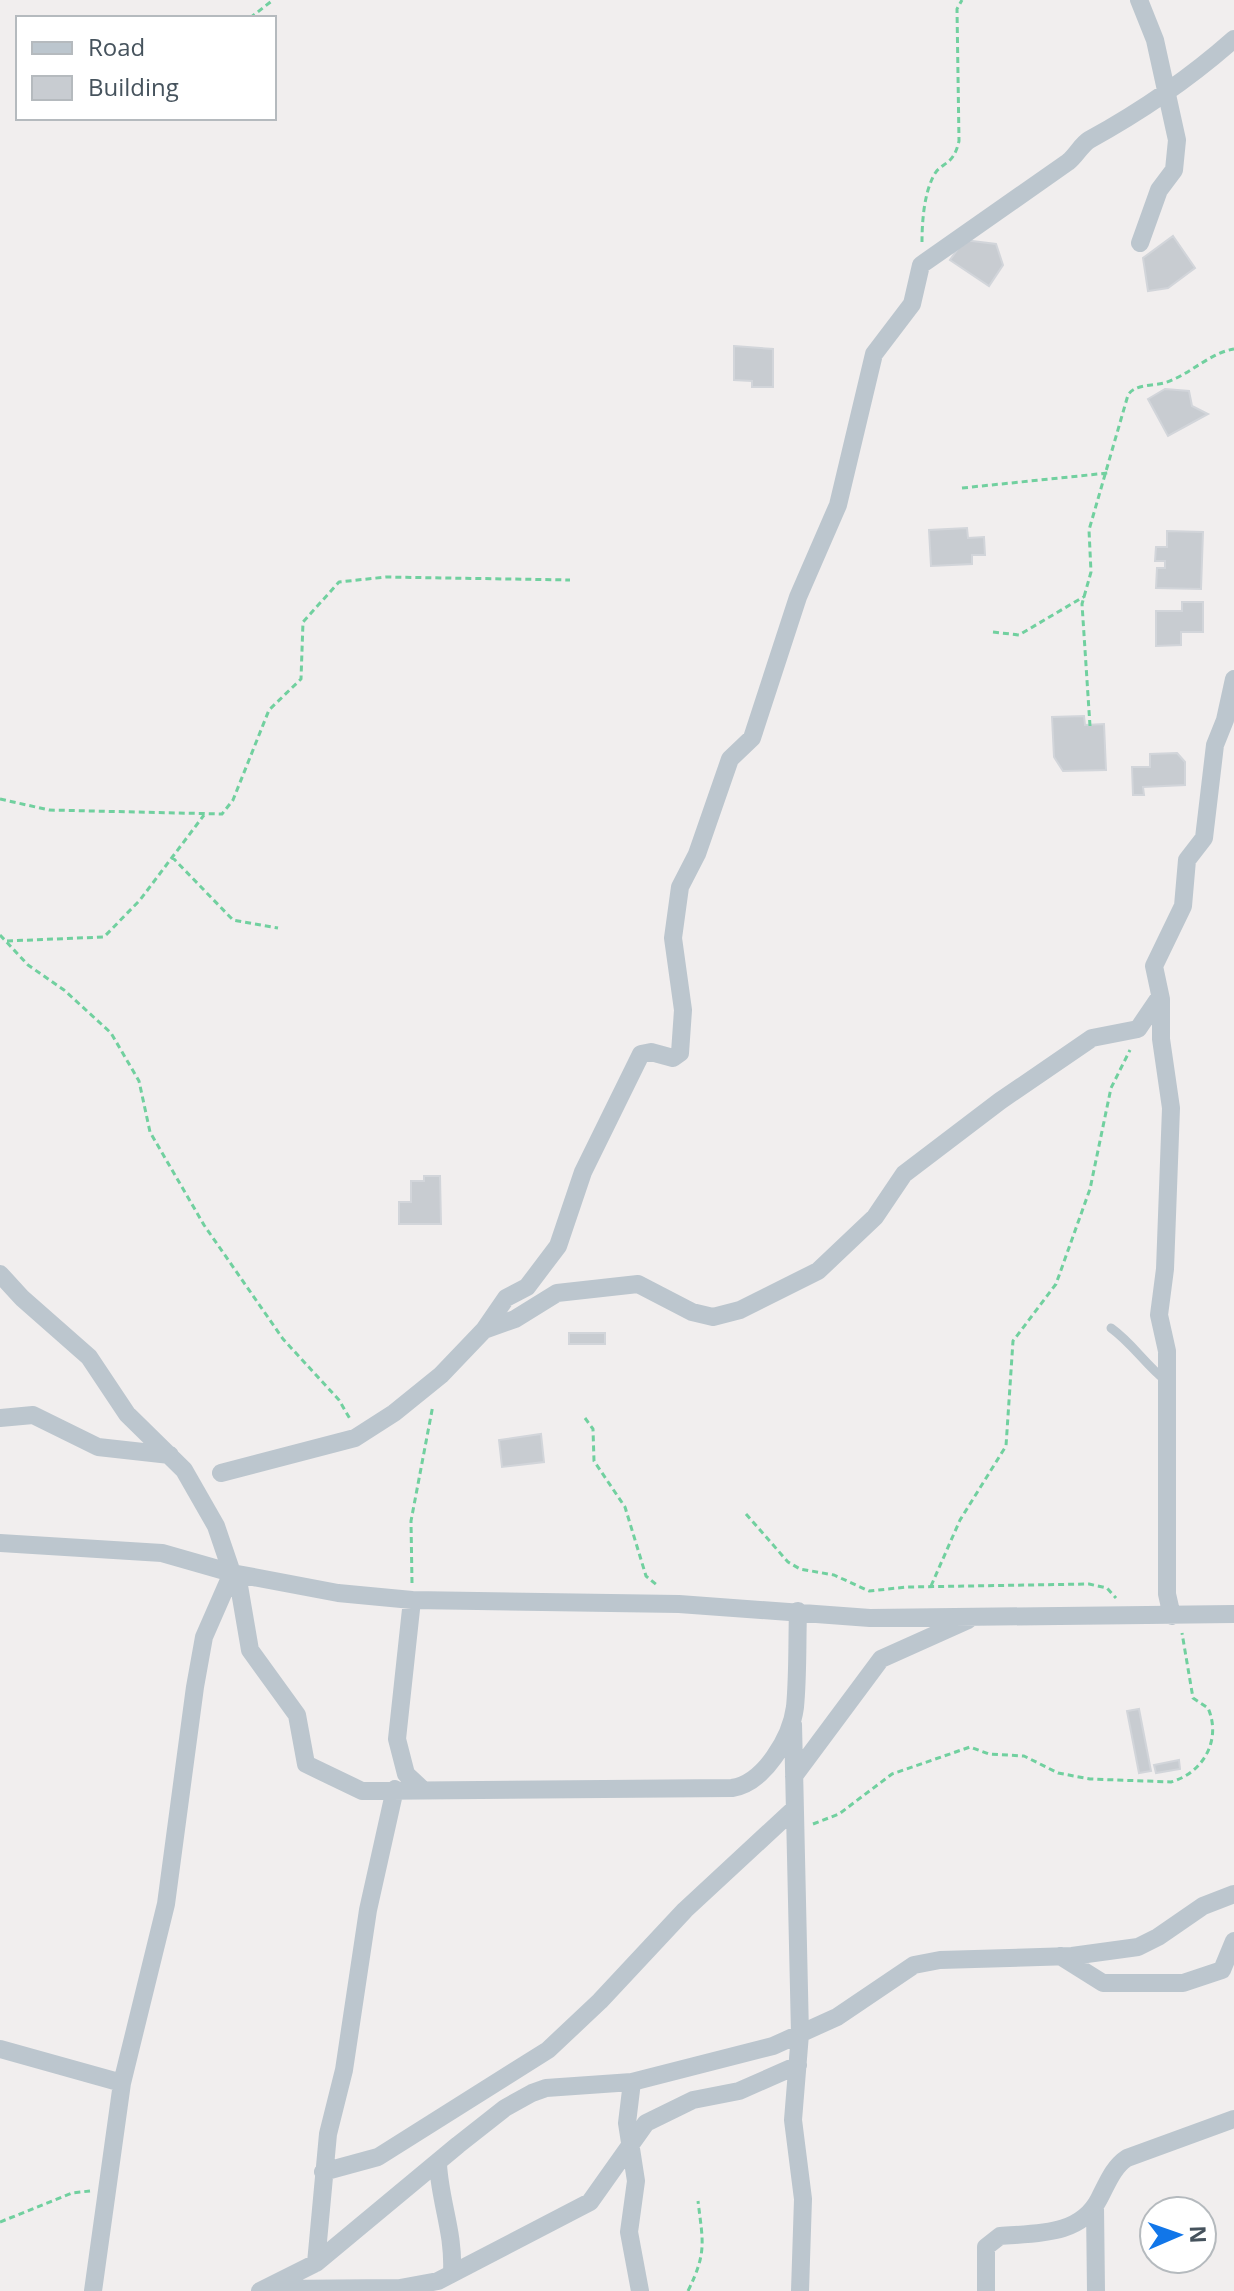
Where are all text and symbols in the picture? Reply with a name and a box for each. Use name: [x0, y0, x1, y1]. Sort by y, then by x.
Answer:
legend: [16, 16, 276, 120]
text: Road: [88, 30, 145, 63]
text: Building: [88, 70, 179, 103]
north arrow: [1138, 2195, 1218, 2275]
text: N: [1184, 2225, 1214, 2244]

